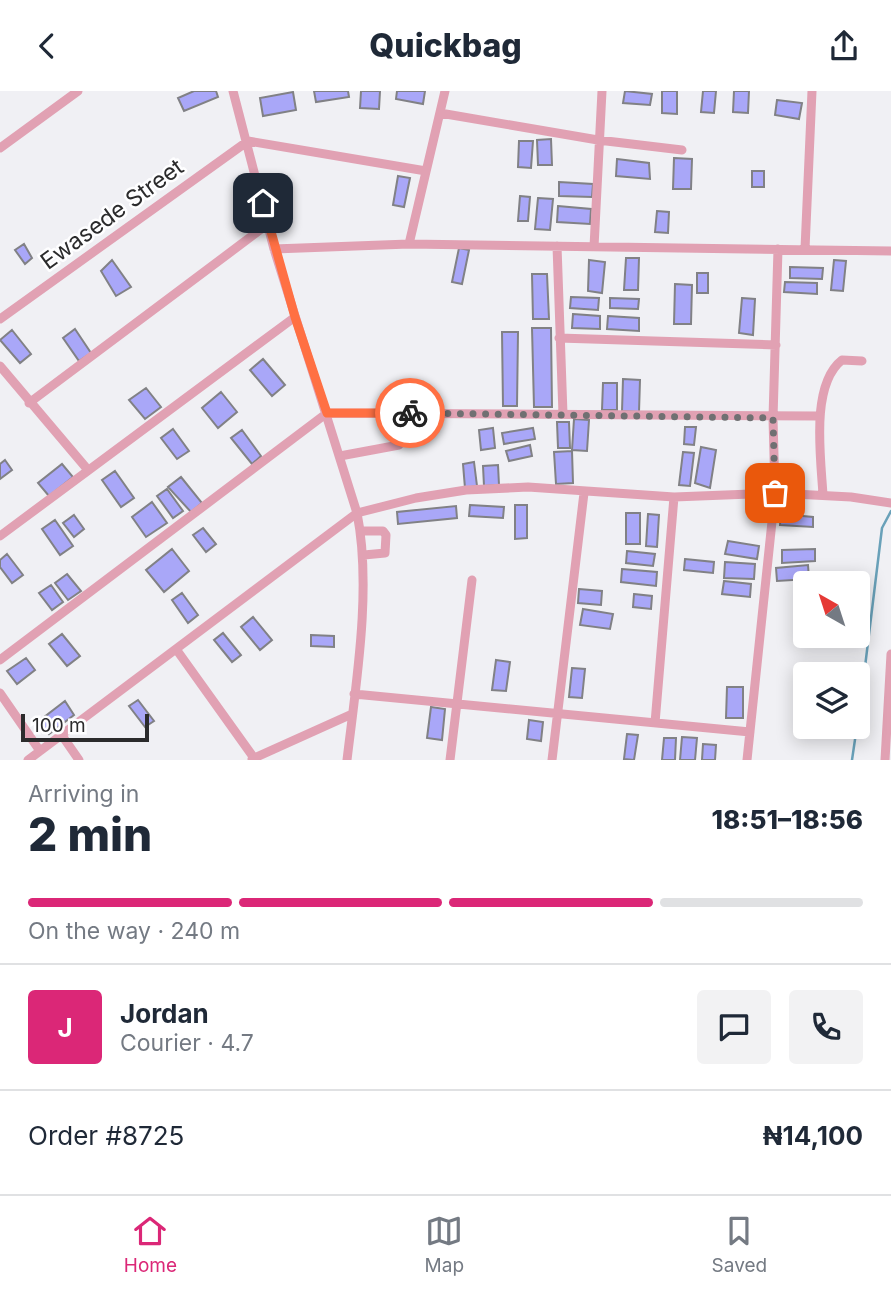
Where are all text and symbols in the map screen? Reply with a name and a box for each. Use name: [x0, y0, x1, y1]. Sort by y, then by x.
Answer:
text: Quickbag: [369, 26, 522, 65]
icon: back: [28, 27, 66, 65]
icon: share: [825, 27, 863, 65]
street label: Ewasede Street: [35, 152, 189, 275]
pin: [233, 173, 293, 233]
icon: home: [244, 184, 282, 222]
courier: [375, 378, 445, 448]
icon: bike: [391, 394, 429, 432]
pin: [745, 463, 805, 523]
icon: bag: [756, 474, 794, 512]
north arrow: [793, 571, 870, 647]
map controls: [793, 571, 870, 739]
button: layers: [793, 662, 870, 739]
scale bar: [21, 711, 149, 743]
text: 100 m: [32, 714, 86, 737]
text: Arriving in: [28, 780, 139, 808]
text: 18:51–18:56: [712, 804, 863, 835]
text: 2 min: [28, 806, 152, 862]
text: On the way · 240 m: [28, 917, 240, 945]
button: chat: [697, 990, 771, 1064]
button: phone: [789, 990, 863, 1064]
text: Jordan: [120, 998, 209, 1029]
text: J: [57, 1012, 73, 1043]
text: Courier · 4.7: [120, 1029, 254, 1057]
text: Order #8725: [28, 1120, 184, 1151]
text: ₦14,100: [763, 1120, 863, 1151]
tab: Home: [124, 1212, 177, 1277]
tab: Map: [425, 1212, 464, 1277]
tab: Saved: [712, 1212, 767, 1277]

